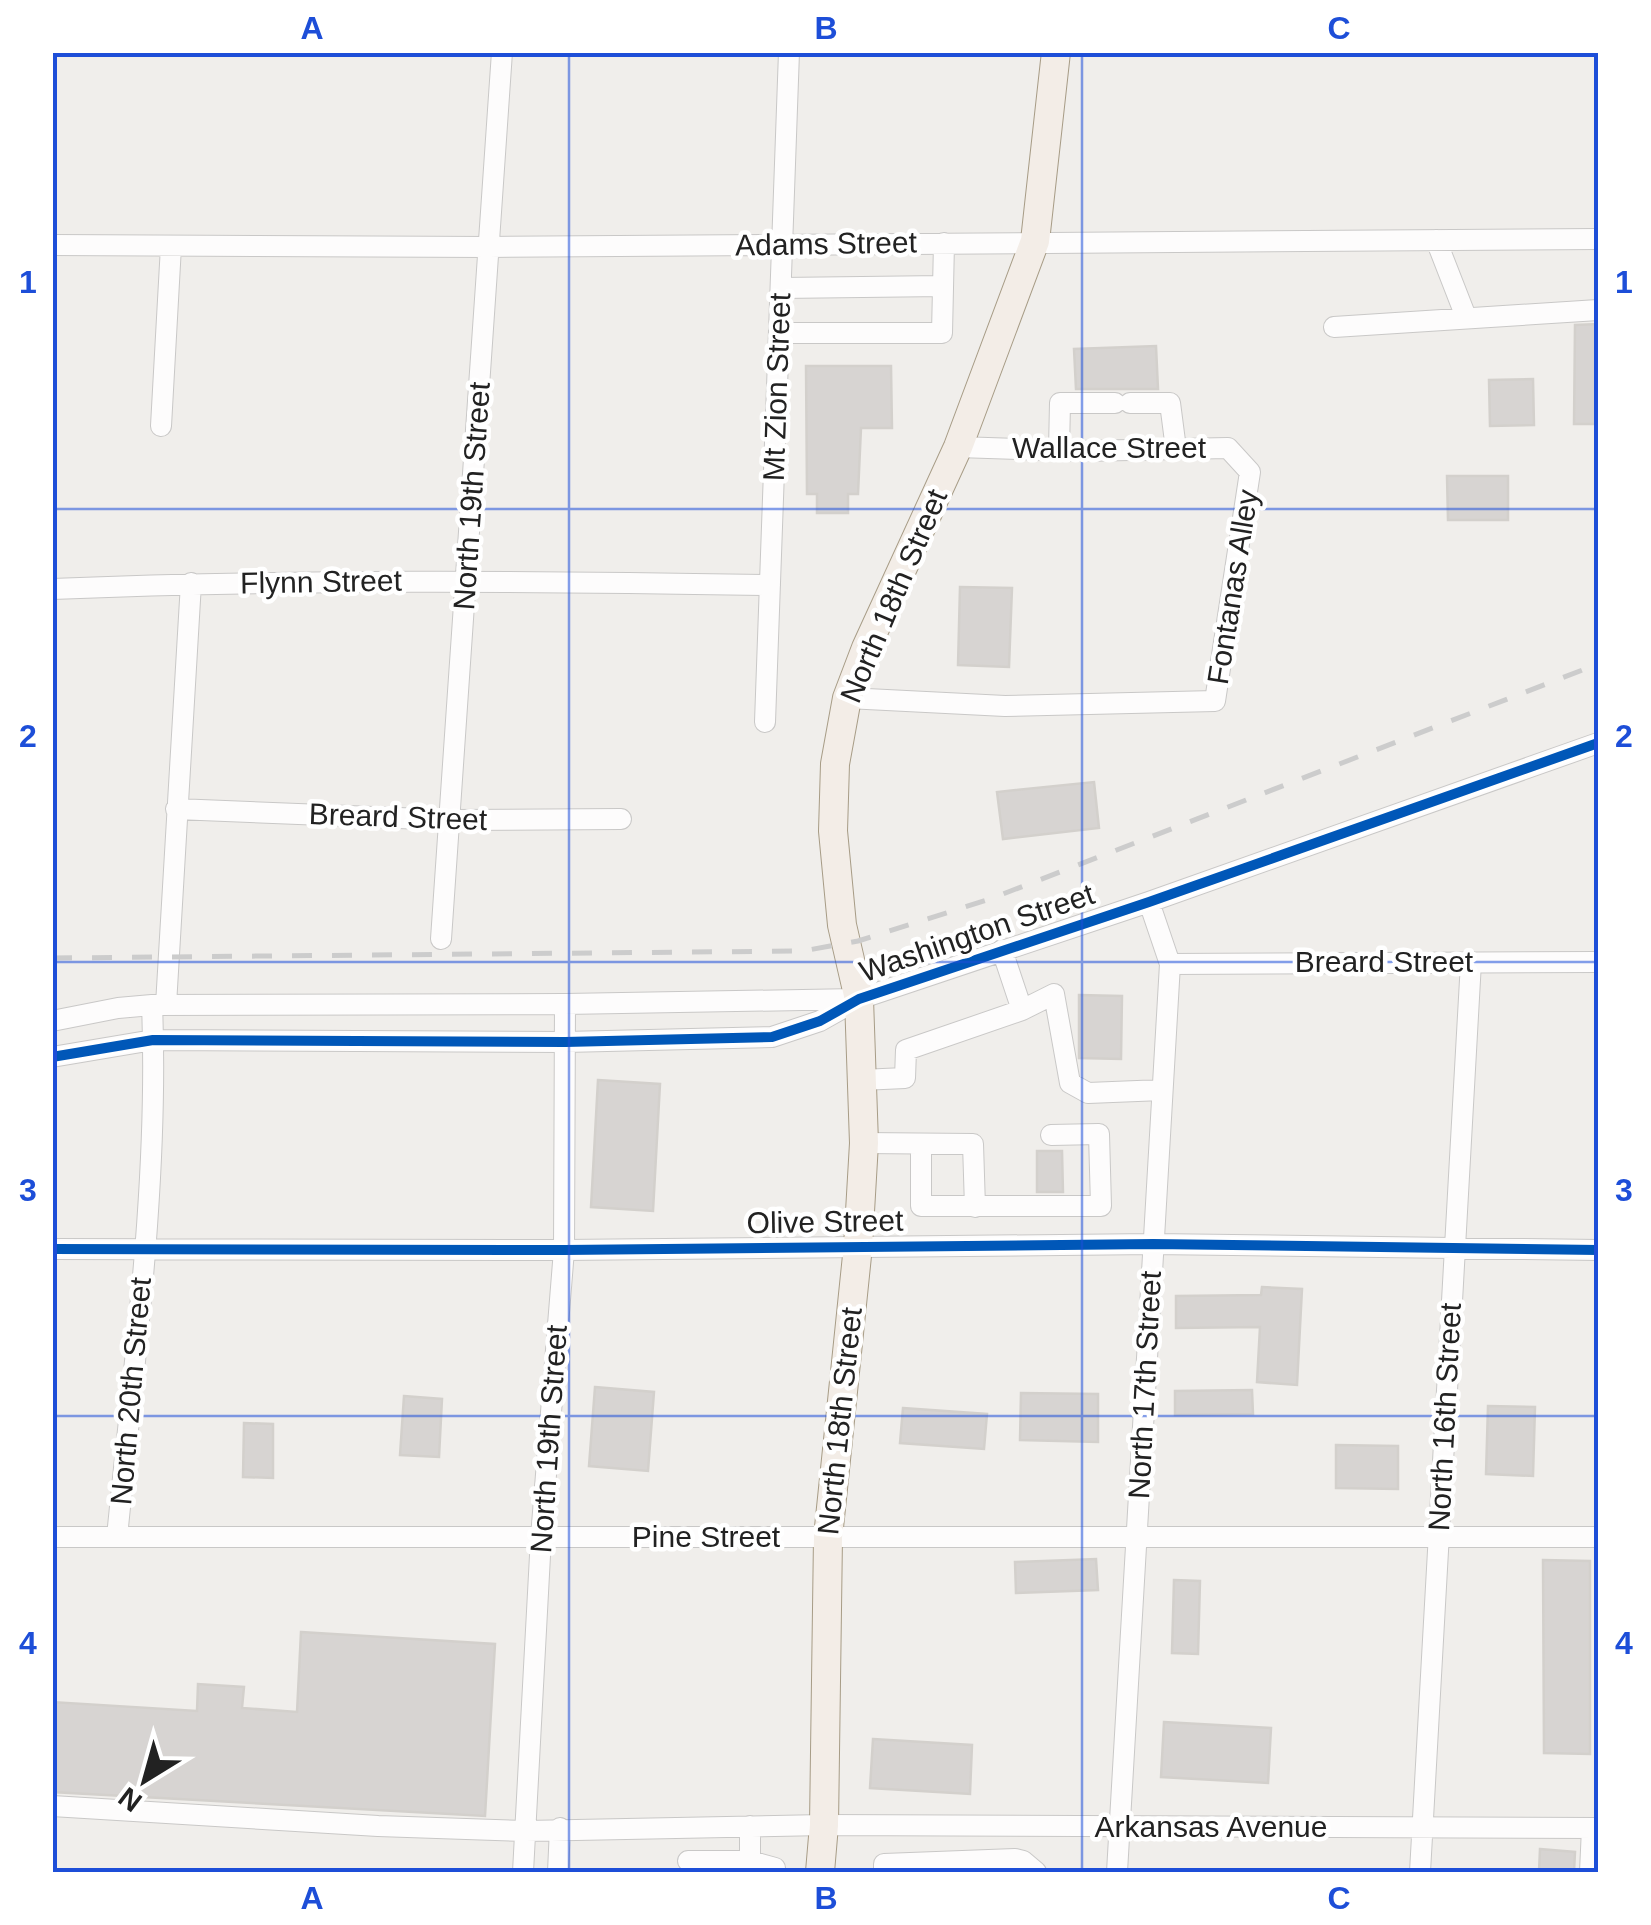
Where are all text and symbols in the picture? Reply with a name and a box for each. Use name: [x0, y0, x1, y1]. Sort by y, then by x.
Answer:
text: A: [300, 10, 324, 46]
text: B: [814, 10, 838, 46]
text: C: [1327, 10, 1351, 46]
street label: Adams Street: [735, 225, 918, 262]
text: 1: [19, 264, 37, 300]
text: 1: [1615, 264, 1633, 300]
street label: Mt Zion Street: [757, 292, 796, 482]
street label: North 19th Street: [447, 380, 496, 611]
street label: Wallace Street: [1012, 431, 1207, 464]
street label: North 18th Street: [834, 484, 954, 707]
street label: Fontanas Alley: [1201, 487, 1264, 687]
street label: Flynn Street: [240, 564, 403, 599]
text: 2: [19, 718, 37, 754]
text: 2: [1615, 718, 1633, 754]
street label: Breard Street: [308, 797, 488, 836]
street label: Washington Street: [855, 877, 1099, 988]
street label: Breard Street: [1295, 945, 1474, 978]
text: 3: [19, 1172, 37, 1208]
text: 3: [1615, 1172, 1633, 1208]
street label: Olive Street: [746, 1204, 904, 1239]
street label: North 17th Street: [1122, 1269, 1167, 1500]
street label: North 20th Street: [104, 1275, 157, 1506]
street label: North 16th Street: [1422, 1301, 1467, 1532]
street label: North 18th Street: [811, 1305, 868, 1536]
street label: North 19th Street: [524, 1323, 573, 1554]
street label: Pine Street: [632, 1520, 781, 1553]
text: 4: [19, 1625, 37, 1661]
text: 4: [1615, 1625, 1633, 1661]
north arrow: [95, 1730, 195, 1830]
text: N: [113, 1781, 148, 1818]
street label: Arkansas Avenue: [1095, 1810, 1327, 1843]
text: A: [300, 1880, 324, 1916]
text: B: [814, 1880, 838, 1916]
text: C: [1327, 1880, 1351, 1916]

